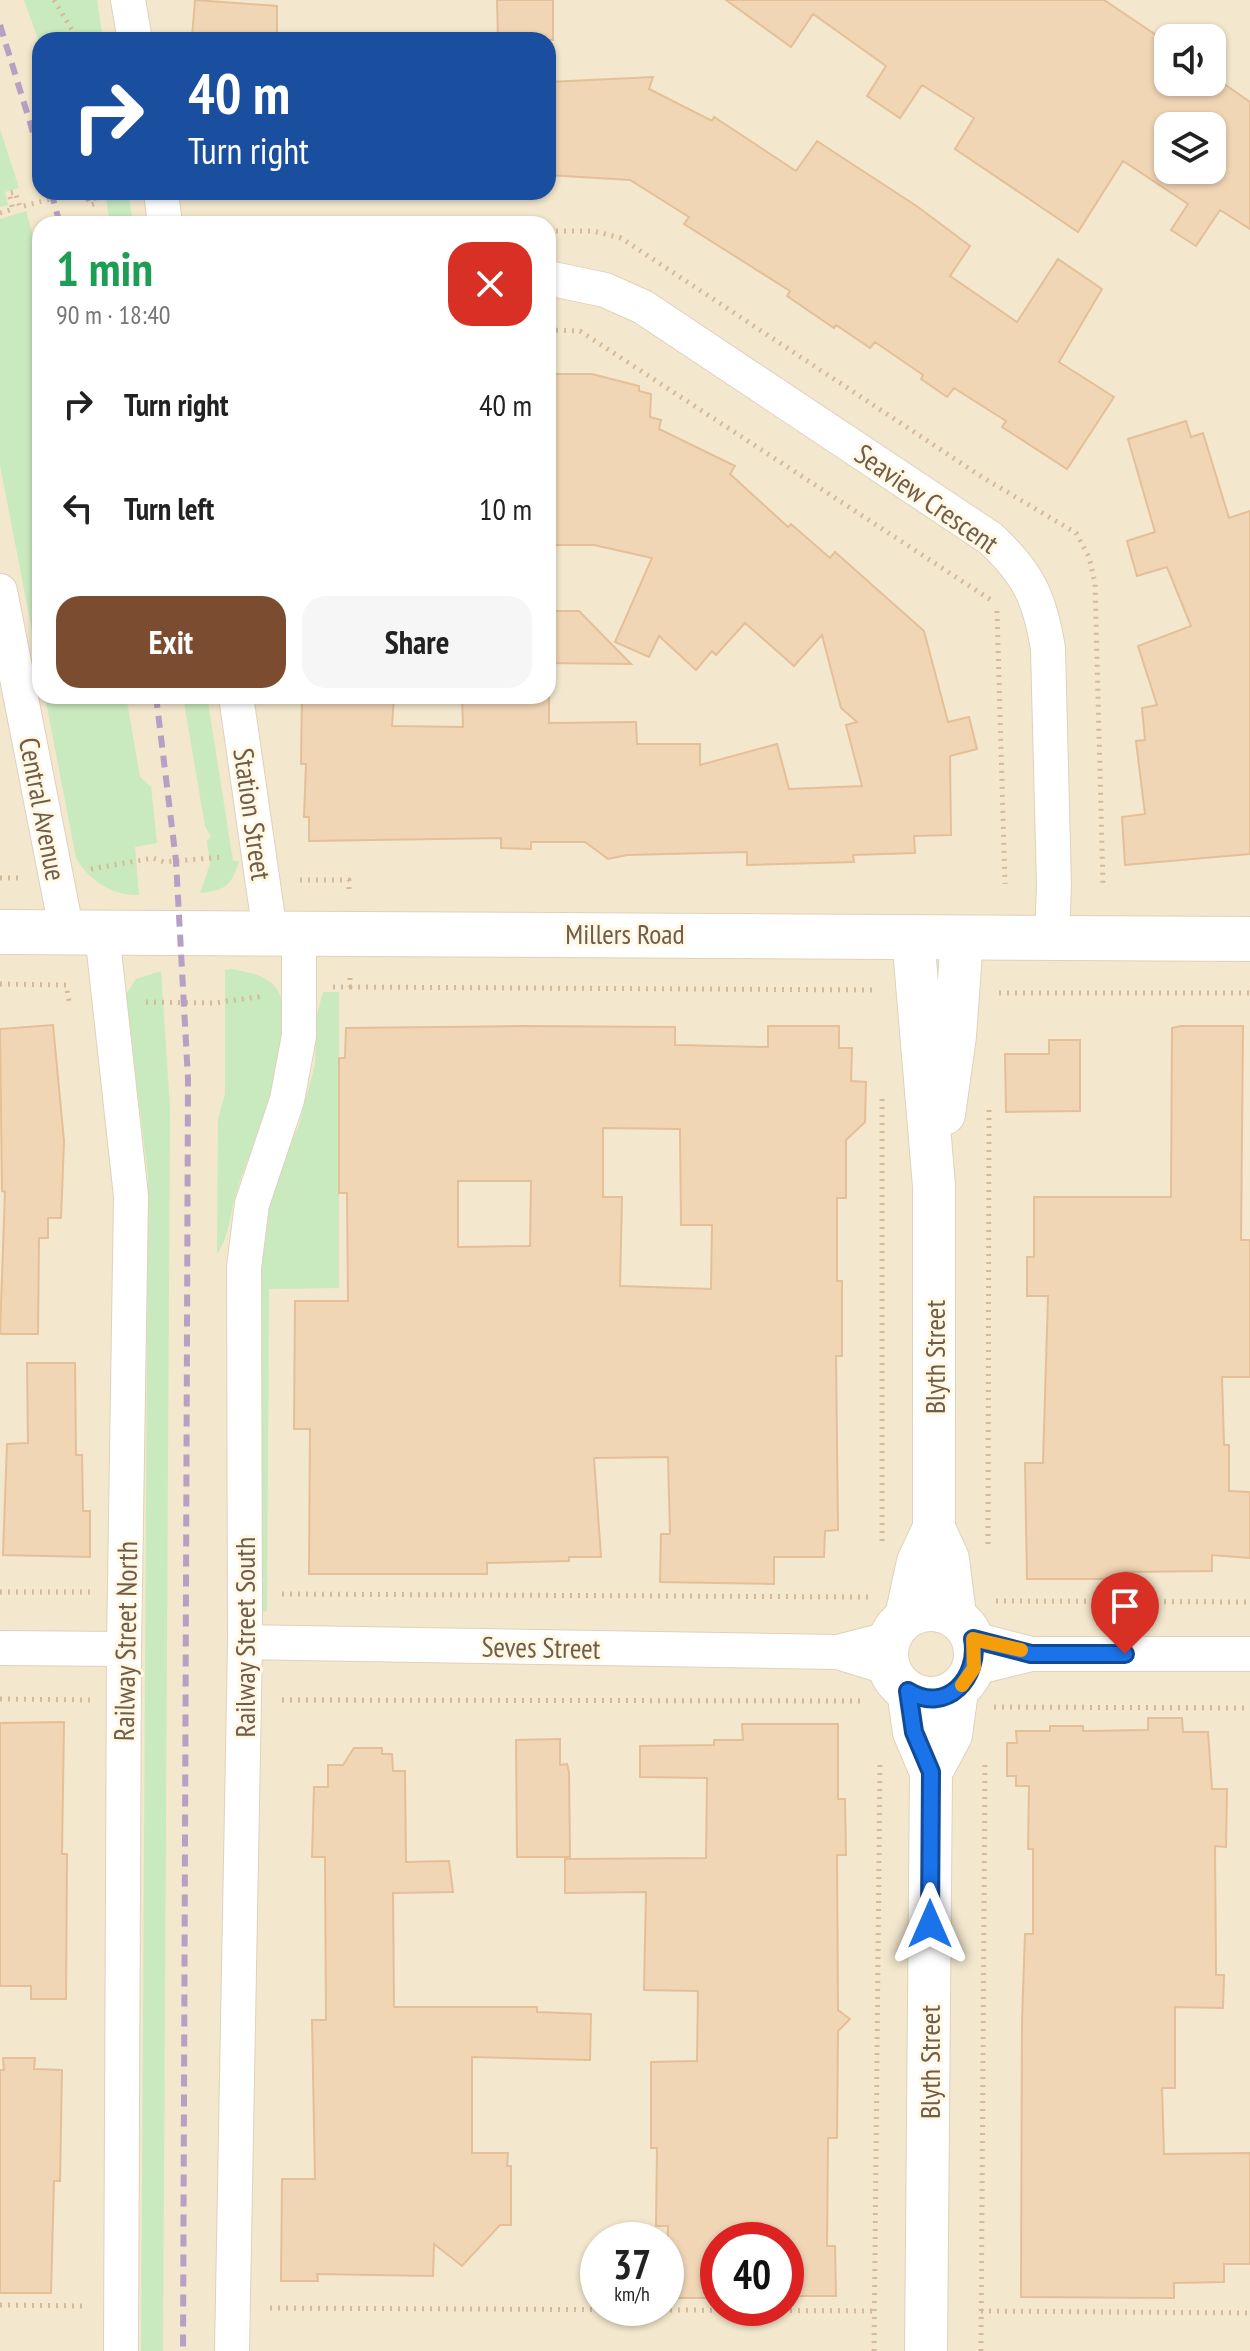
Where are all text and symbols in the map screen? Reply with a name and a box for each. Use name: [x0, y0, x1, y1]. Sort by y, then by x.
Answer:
map controls: [1154, 24, 1226, 184]
button: sound: [1154, 24, 1226, 96]
text: 40 m: [188, 57, 290, 129]
icon: right: [56, 64, 160, 168]
button: layers: [1154, 112, 1226, 184]
text: Turn right: [188, 127, 309, 174]
text: 1 min: [56, 237, 153, 299]
button: close: [448, 242, 532, 326]
text: 90 m · 18:40: [56, 298, 171, 331]
icon: right: [56, 382, 100, 426]
text: Turn right: [124, 385, 228, 424]
text: 40 m: [479, 385, 532, 424]
street label: Seaview Crescent: [848, 435, 1006, 561]
icon: left: [56, 486, 100, 530]
text: Turn left: [124, 489, 214, 528]
text: 10 m: [479, 489, 532, 528]
button: Exit: [56, 596, 286, 688]
button: Share: [302, 596, 532, 688]
street label: Central Avenue: [11, 734, 75, 884]
street label: Station Street: [225, 746, 281, 883]
street label: Millers Road: [565, 915, 685, 952]
street label: Blyth Street: [916, 1300, 953, 1414]
street label: Railway Street South: [226, 1537, 263, 1737]
street label: Railway Street North: [105, 1541, 145, 1741]
pin: [1091, 1572, 1159, 1654]
icon: arrive: [1103, 1584, 1147, 1628]
street label: Seves Street: [481, 1627, 601, 1667]
position arrow: [888, 1882, 972, 1966]
street label: Blyth Street: [911, 2005, 948, 2119]
speed limit sign: 40: [700, 2222, 804, 2326]
text: 37: [613, 2238, 651, 2290]
text: km/h: [614, 2281, 650, 2307]

